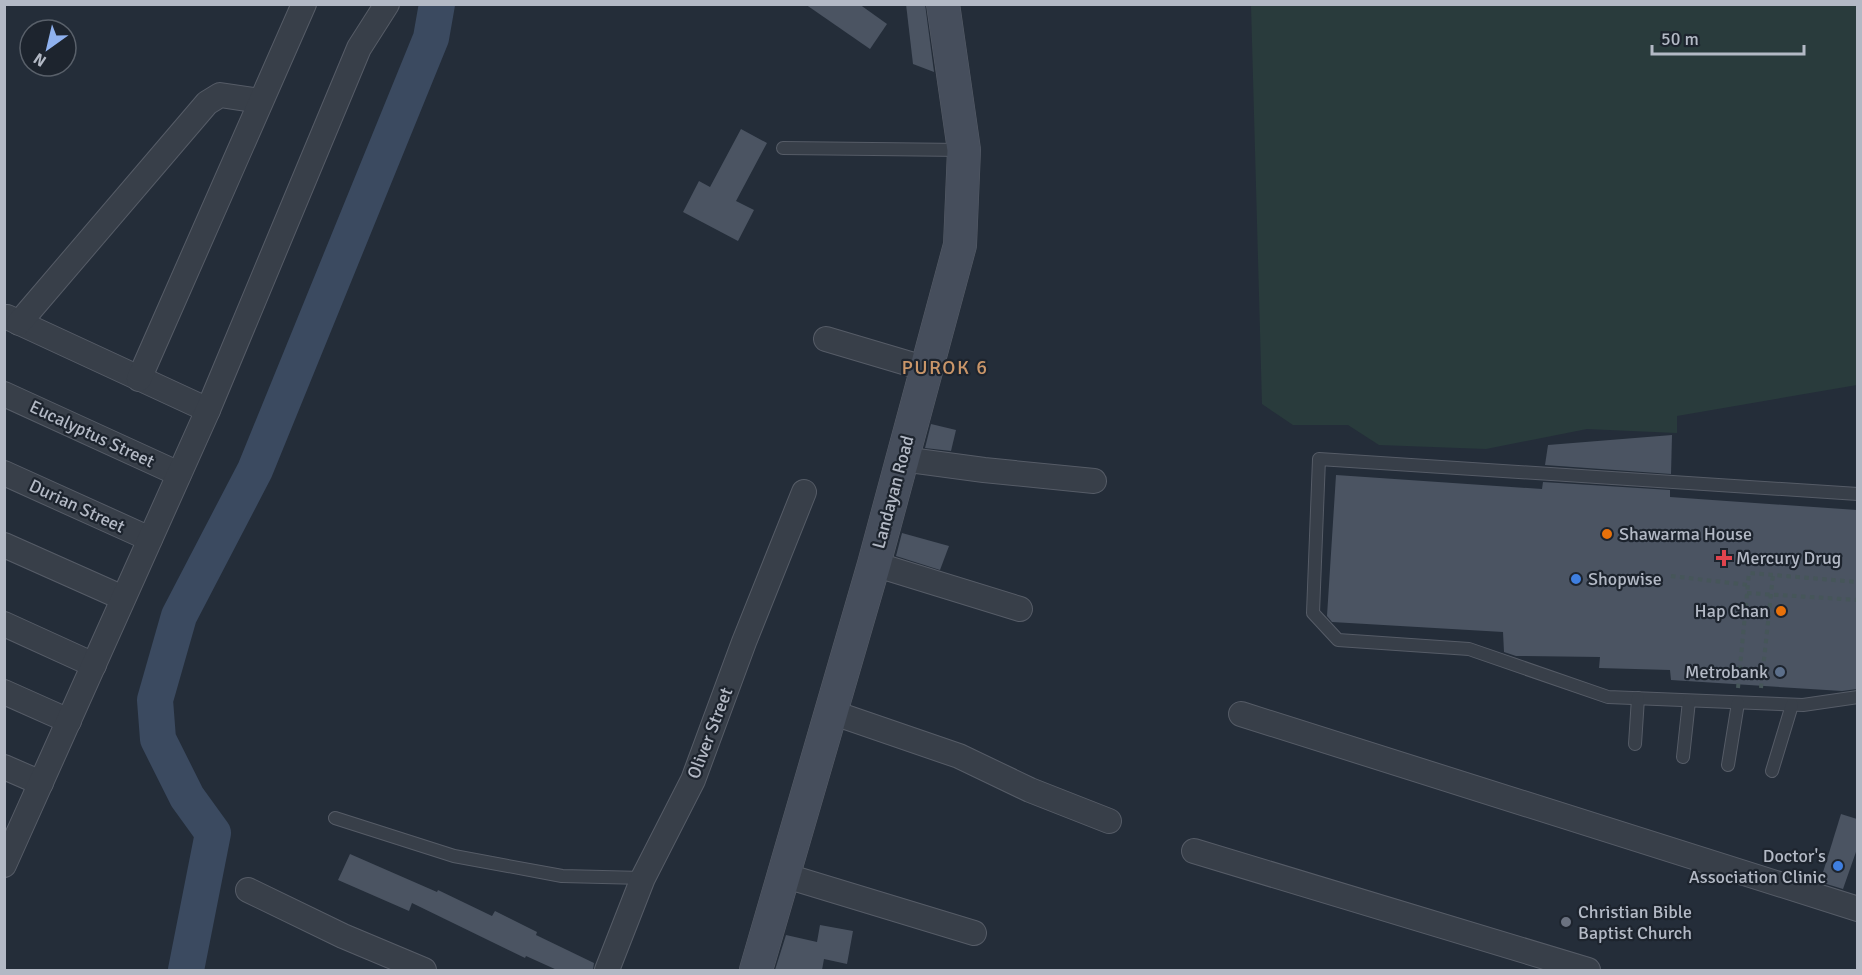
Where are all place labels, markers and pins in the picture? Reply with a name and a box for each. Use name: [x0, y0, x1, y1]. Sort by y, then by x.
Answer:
place label: Shawarma House: [1619, 523, 1752, 545]
marker: Shawarma House: [1600, 527, 1614, 541]
place label: Mercury Drug: [1736, 547, 1841, 569]
marker: Mercury Drug: [1717, 551, 1731, 565]
place label: Shopwise: [1588, 568, 1662, 590]
marker: Shopwise: [1569, 572, 1583, 586]
place label: Hap Chan: [1695, 600, 1769, 622]
marker: Hap Chan: [1774, 604, 1788, 618]
place label: Metrobank: [1685, 661, 1768, 683]
marker: Metrobank: [1773, 665, 1787, 679]
place label: Doctor's Association Clinic: [1689, 845, 1826, 888]
marker: Doctor's Association Clinic: [1831, 859, 1845, 873]
place label: Christian Bible Baptist Church: [1578, 901, 1692, 944]
marker: Christian Bible Baptist Church: [1559, 915, 1573, 929]

